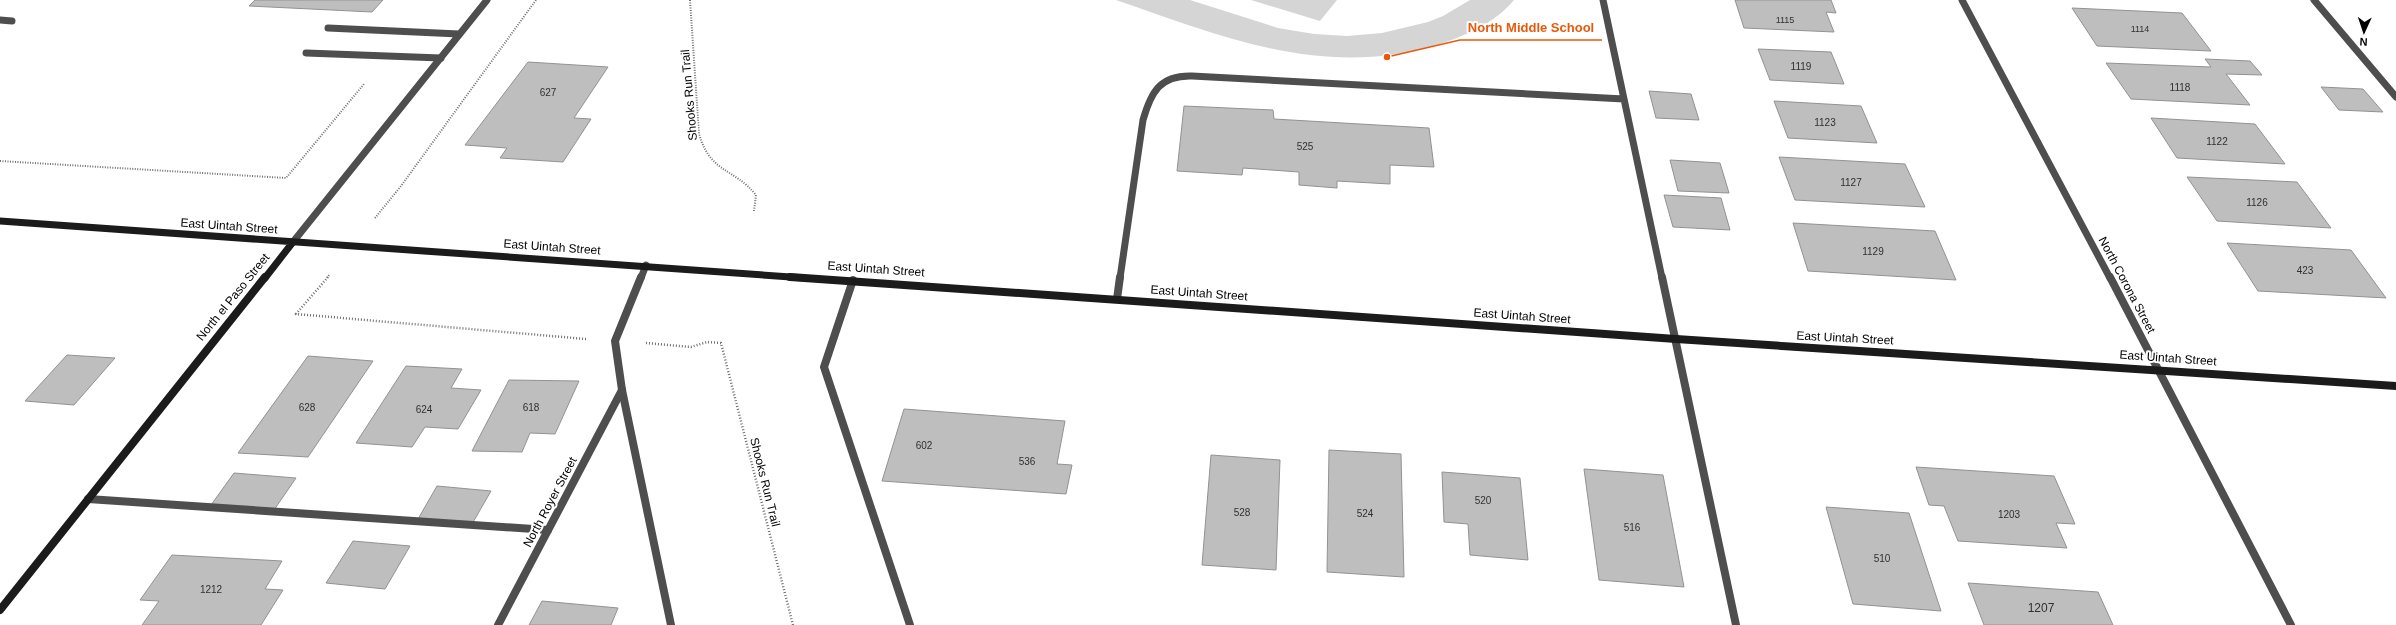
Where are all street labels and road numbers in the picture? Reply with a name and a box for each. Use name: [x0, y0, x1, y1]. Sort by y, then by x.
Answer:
street label: Shooks Run Trail: [678, 49, 700, 141]
street label: East Uintah Street: [180, 216, 279, 236]
street label: North Corona Street: [2096, 234, 2159, 336]
street label: East Uintah Street: [503, 237, 602, 257]
street label: North el Paso Street: [194, 250, 273, 343]
street label: East Uintah Street: [827, 259, 926, 279]
street label: East Uintah Street: [1150, 283, 1249, 303]
street label: East Uintah Street: [1473, 306, 1572, 326]
street label: East Uintah Street: [1796, 328, 1895, 348]
street label: East Uintah Street: [2119, 348, 2218, 368]
street label: Shooks Run Trail: [747, 436, 783, 528]
street label: North Royer Street: [520, 454, 580, 549]

